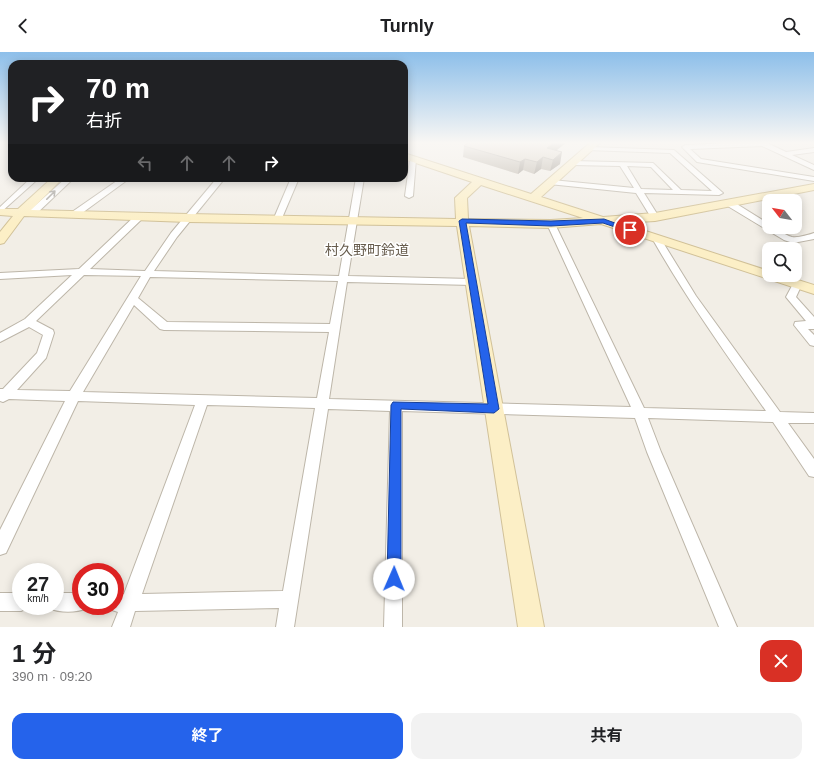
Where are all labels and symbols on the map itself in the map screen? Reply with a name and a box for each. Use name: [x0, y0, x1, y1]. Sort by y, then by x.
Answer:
one-way arrow: [46, 190, 55, 200]
north arrow: [762, 194, 802, 234]
pin: [613, 213, 647, 247]
district label: 村久野町鈴道: [325, 242, 409, 258]
position arrow: [373, 558, 415, 600]
speed limit sign: 30: [72, 563, 124, 615]

